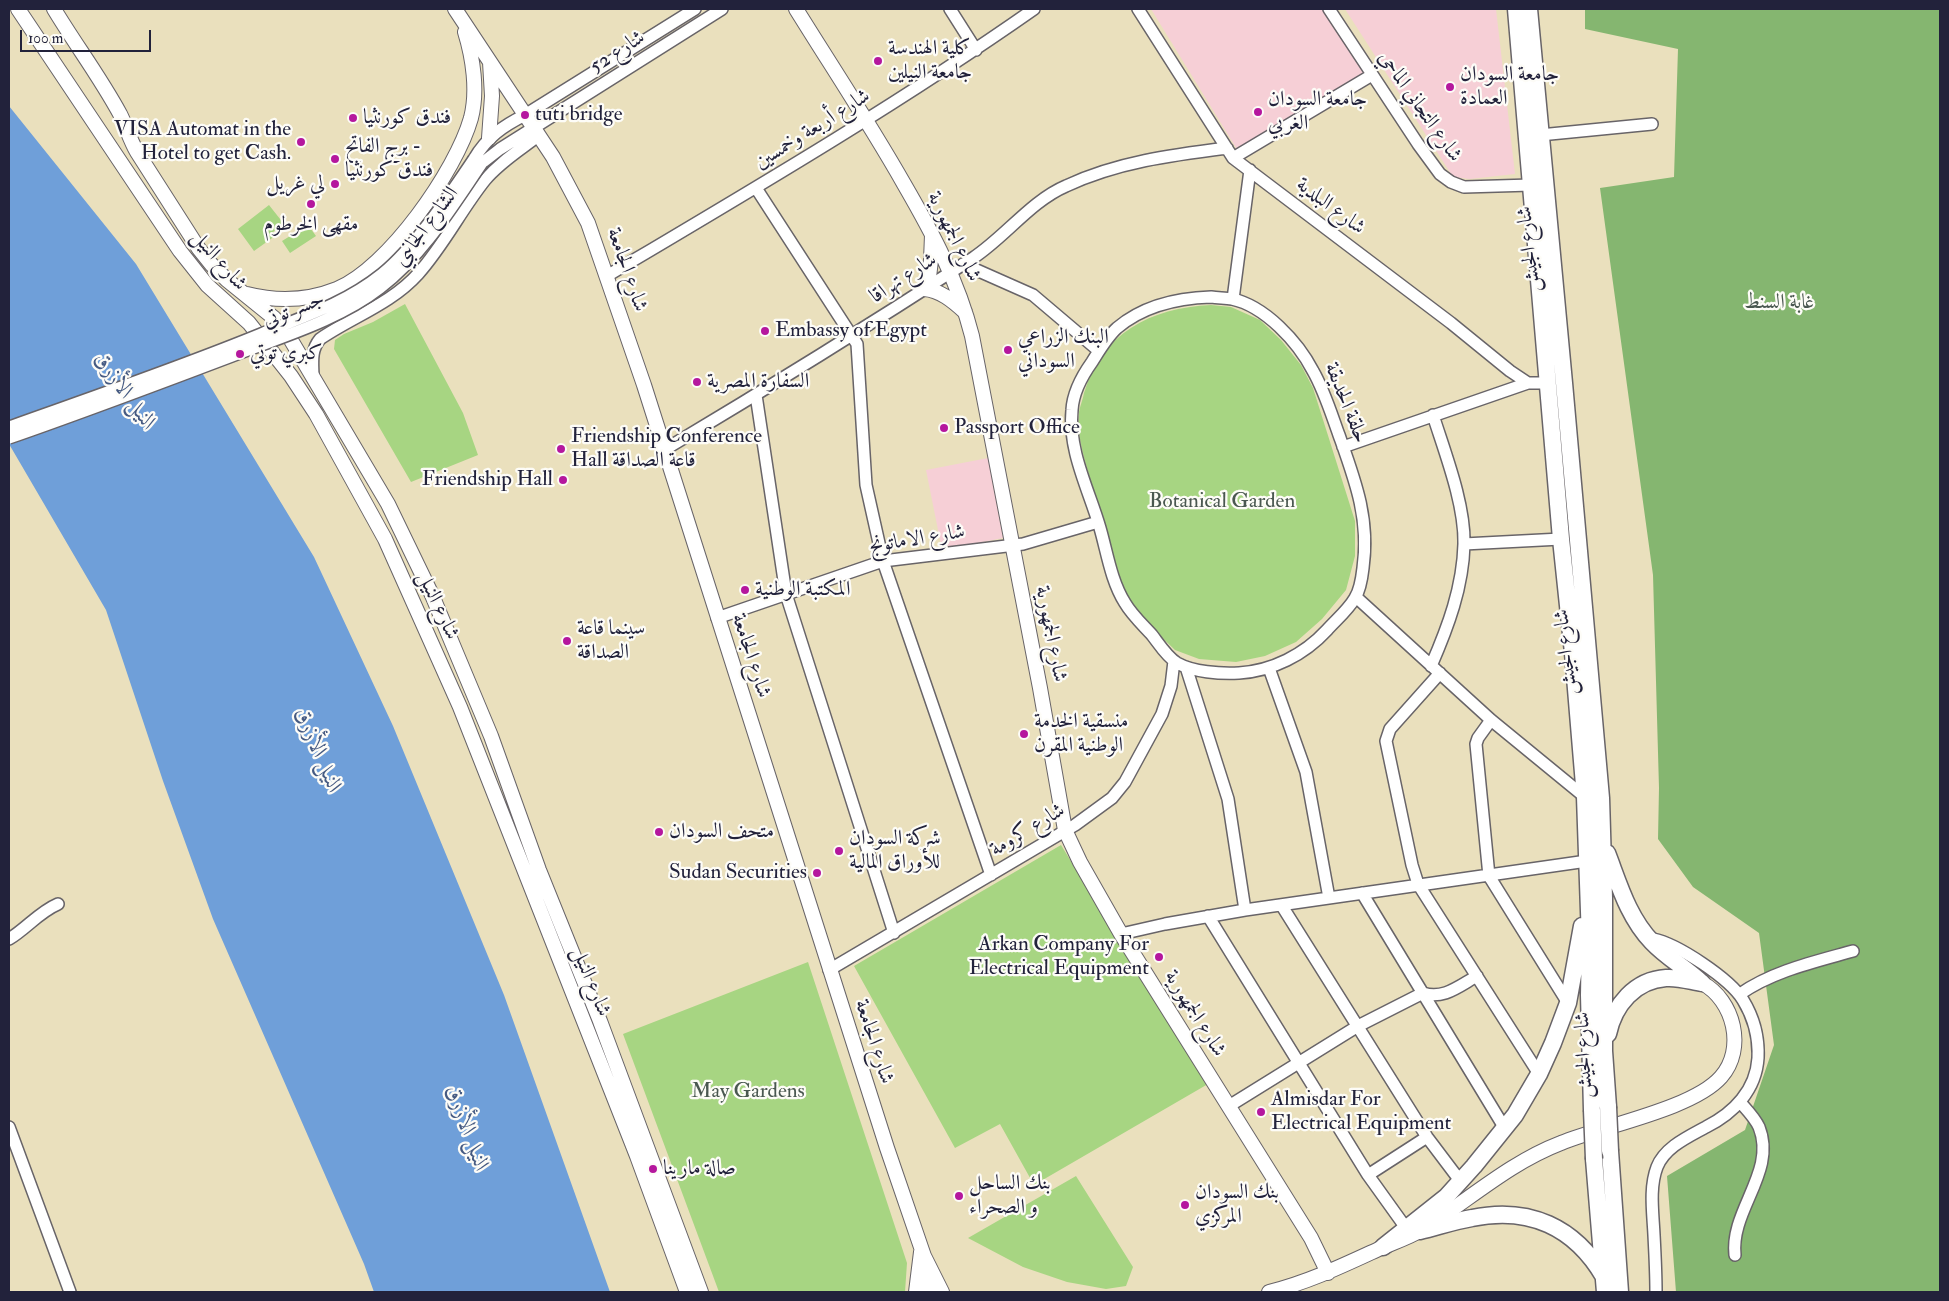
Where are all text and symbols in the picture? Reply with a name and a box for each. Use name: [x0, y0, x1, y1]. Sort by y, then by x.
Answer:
scale bar: [22, 20, 154, 52]
street label: شارع 52: [586, 26, 650, 80]
text: 100 m: [28, 29, 63, 48]
place label: كلية الهندسة جامعة النيلين: [888, 36, 972, 86]
street label: شارع التجاني الماحي: [1371, 47, 1467, 167]
marker: كلية الهندسة جامعة النيلين: [872, 55, 884, 67]
place label: جامعة السودان العمادة: [1460, 62, 1559, 112]
marker: جامعة السودان العمادة: [1444, 81, 1456, 93]
street label: شارع أربعة وخمسين: [751, 84, 875, 176]
place label: جامعة السودان الغربي: [1268, 87, 1367, 137]
place label: tuti bridge: [535, 102, 622, 128]
place label: فندق كورنثيا: [363, 105, 451, 131]
marker: جامعة السودان الغربي: [1252, 106, 1264, 118]
marker: tuti bridge: [519, 109, 531, 121]
marker: فندق كورنثيا: [347, 112, 359, 124]
place label: VISA Automat in the Hotel to get Cash.: [114, 117, 291, 167]
place label: برج الفاتح - فندق كورنثيا: [345, 134, 433, 184]
marker: VISA Automat in the Hotel to get Cash.: [295, 136, 307, 148]
marker: برج الفاتح - فندق كورنثيا: [329, 153, 341, 165]
place label: لي غريل: [266, 171, 325, 197]
street label: شارع البلدية: [1290, 173, 1370, 241]
marker: لي غريل: [329, 178, 341, 190]
street label: الشارع الجانبي: [389, 182, 465, 272]
street label: شارع الجمهورية: [920, 188, 986, 286]
marker: مقهى الخرطوم: [305, 198, 317, 210]
street label: شارع الجيش: [1513, 205, 1547, 293]
place label: مقهى الخرطوم: [264, 212, 358, 238]
street label: شارع النيل: [185, 225, 251, 297]
street label: شارع الجامعة: [600, 225, 652, 315]
street label: شارع تهراقا: [866, 248, 942, 310]
street label: جسر توتي: [259, 287, 329, 335]
park label: غابة السنط: [1744, 290, 1814, 316]
place label: Embassy of Egypt: [775, 318, 927, 344]
marker: Embassy of Egypt: [759, 325, 771, 337]
place label: البنك الزراعي السوداني: [1018, 325, 1109, 375]
place label: كبري توتي: [250, 341, 322, 367]
marker: البنك الزراعي السوداني: [1002, 344, 1014, 356]
water label: النيل الأزرق: [87, 348, 161, 436]
marker: كبري توتي: [234, 348, 246, 360]
street label: حلقة الحديقة: [1317, 359, 1373, 447]
place label: السفارة المصرية: [707, 369, 809, 395]
marker: السفارة المصرية: [691, 376, 703, 388]
place label: Passport Office: [954, 415, 1080, 441]
marker: Passport Office: [938, 422, 950, 434]
place label: Friendship Conference Hall قاعة الصداقة: [571, 424, 762, 474]
marker: Friendship Conference Hall قاعة الصداقة: [555, 443, 567, 455]
place label: Friendship Hall: [422, 467, 553, 493]
marker: Friendship Hall: [557, 474, 569, 486]
park label: Botanical Garden: [1149, 489, 1295, 515]
street label: شارع الاماتونج: [867, 520, 967, 560]
street label: شارع النيل: [410, 568, 464, 644]
place label: المكتبة الوطنية: [755, 577, 850, 603]
marker: المكتبة الوطنية: [739, 584, 751, 596]
street label: شارع الجمهورية: [1028, 584, 1072, 684]
street label: شارع الجيش: [1550, 608, 1584, 696]
street label: شارع الجامعة: [725, 611, 775, 701]
place label: سينما قاعة الصداقة: [577, 616, 645, 666]
marker: سينما قاعة الصداقة: [561, 635, 573, 647]
water label: النيل الأزرق: [287, 705, 347, 797]
place label: منسقية الخدمة الوطنية المقرن: [1034, 709, 1128, 759]
marker: منسقية الخدمة الوطنية المقرن: [1018, 728, 1030, 740]
street label: شارع كرومة: [986, 799, 1070, 863]
place label: متحف السودان: [669, 819, 774, 845]
marker: متحف السودان: [653, 826, 665, 838]
place label: شركة السودان للأوراق المالية: [849, 826, 941, 876]
marker: شركة السودان للأوراق المالية: [833, 845, 845, 857]
place label: Sudan Securities: [669, 860, 807, 886]
marker: Sudan Securities: [811, 867, 823, 879]
place label: Arkan Company For Electrical Equipment: [969, 932, 1149, 982]
street label: شارع النيل: [565, 943, 615, 1021]
marker: Arkan Company For Electrical Equipment: [1153, 951, 1165, 963]
street label: شارع الجمهورية: [1158, 966, 1230, 1062]
street label: شارع الجامعة: [848, 997, 898, 1087]
street label: شارع الجيش: [1571, 1011, 1599, 1099]
park label: May Gardens: [691, 1079, 805, 1105]
water label: النيل الأزرق: [438, 1082, 494, 1176]
place label: Almisdar For Electrical Equipment: [1271, 1087, 1451, 1137]
marker: Almisdar For Electrical Equipment: [1255, 1106, 1267, 1118]
place label: صالة مارينا: [663, 1156, 736, 1182]
marker: صالة مارينا: [647, 1163, 659, 1175]
place label: بنك الساحل و الصحراء: [969, 1171, 1051, 1221]
place label: بنك السودان المركزي: [1195, 1180, 1279, 1230]
marker: بنك الساحل و الصحراء: [953, 1190, 965, 1202]
marker: بنك السودان المركزي: [1179, 1199, 1191, 1211]

